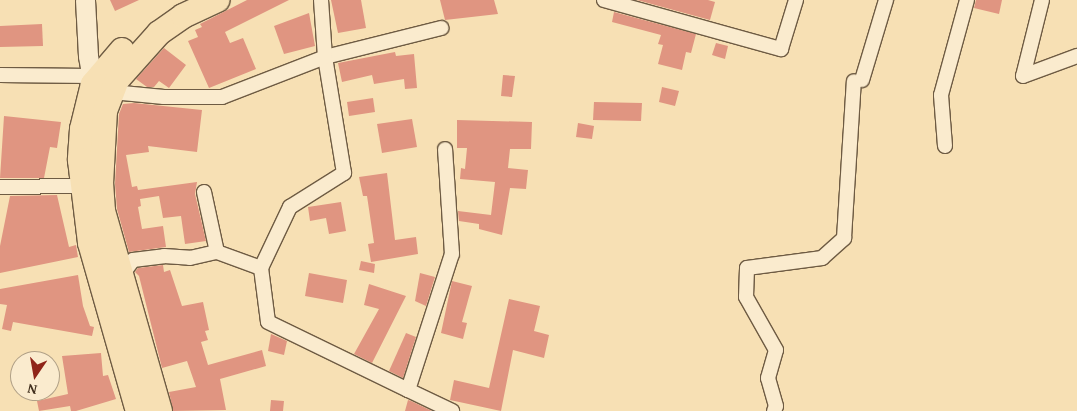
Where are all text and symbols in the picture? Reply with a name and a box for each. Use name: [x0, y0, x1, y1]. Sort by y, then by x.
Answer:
north arrow: [10, 351, 60, 401]
text: N: [25, 379, 39, 400]

